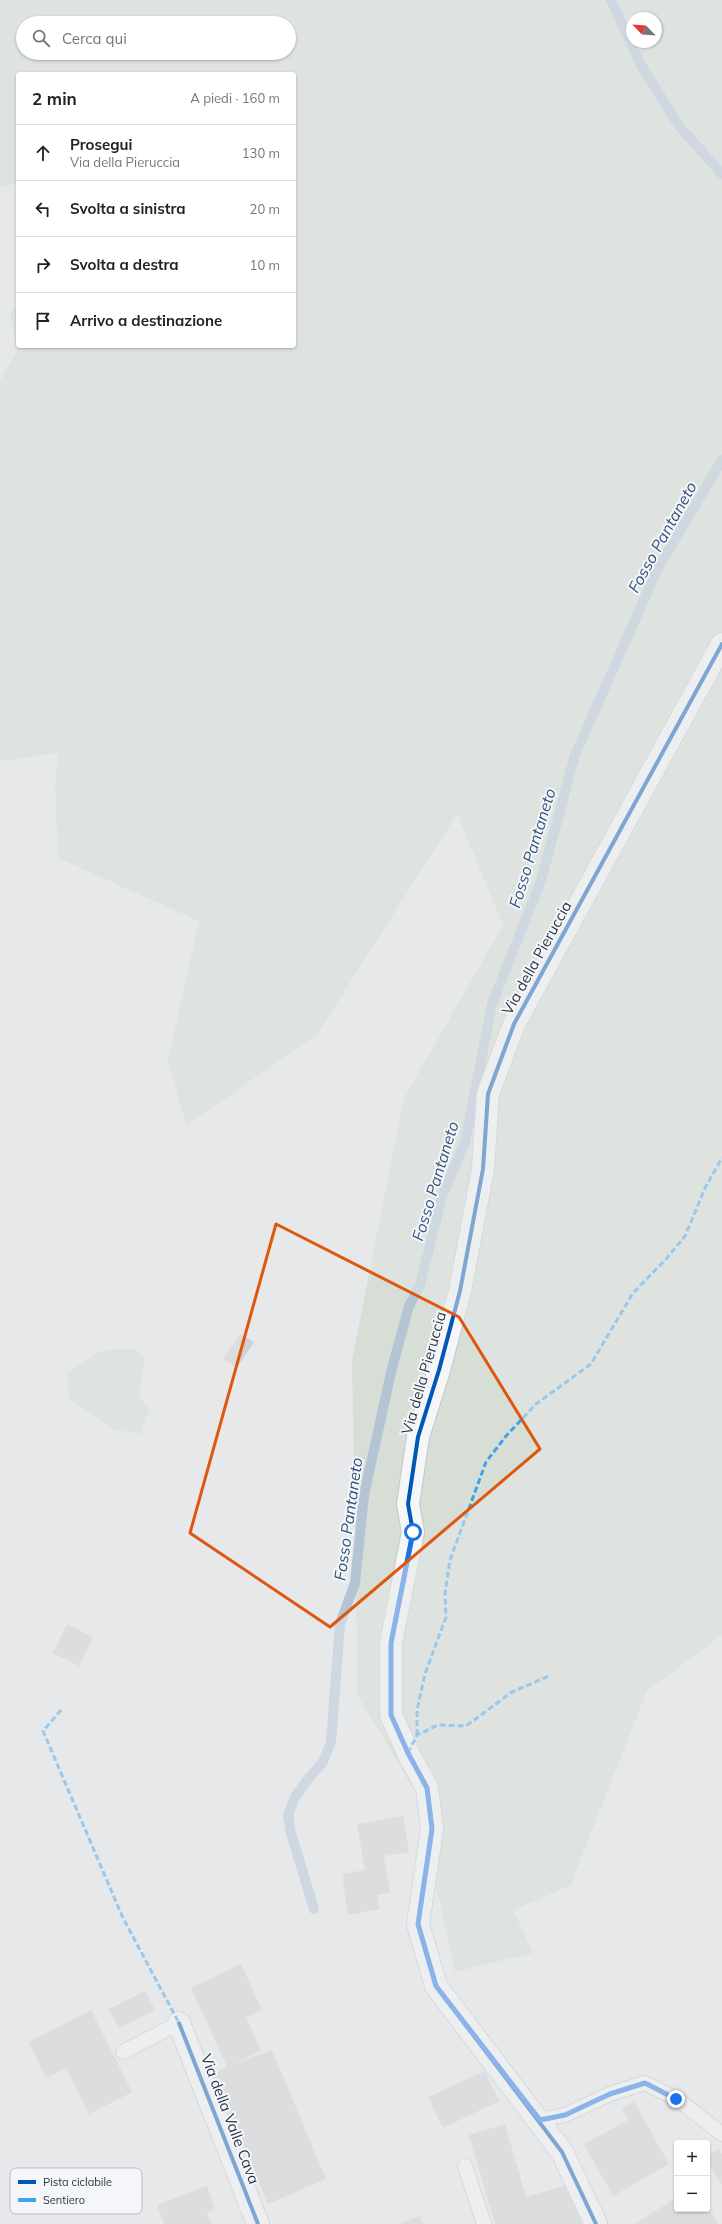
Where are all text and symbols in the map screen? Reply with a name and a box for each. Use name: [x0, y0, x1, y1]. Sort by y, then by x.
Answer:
north arrow: [626, 12, 662, 48]
search box: [16, 16, 296, 60]
icon: search: [30, 27, 52, 49]
text: Cerca qui: [62, 29, 127, 48]
text: 2 min: [32, 88, 77, 109]
text: A piedi · 160 m: [190, 90, 280, 106]
text: Prosegui: [70, 135, 132, 154]
icon: ahead: [32, 142, 54, 164]
text: 130 m: [242, 145, 280, 161]
text: Via della Pieruccia: [70, 154, 180, 170]
icon: left: [32, 198, 54, 220]
text: Svolta a sinistra: [70, 199, 186, 218]
text: 20 m: [250, 201, 280, 217]
icon: right: [32, 254, 54, 276]
text: Svolta a destra: [70, 255, 179, 274]
text: 10 m: [250, 257, 280, 273]
icon: arrive: [32, 310, 54, 332]
text: Arrivo a destinazione: [70, 311, 222, 330]
water label: Fosso Pantaneto: [623, 478, 701, 596]
water label: Fosso Pantaneto: [504, 786, 560, 910]
street label: Via della Pieruccia: [497, 898, 576, 1018]
water label: Fosso Pantaneto: [407, 1119, 463, 1243]
street label: Via della Pieruccia: [397, 1309, 450, 1437]
water label: Fosso Pantaneto: [329, 1456, 367, 1582]
route start: [404, 1523, 422, 1541]
street label: Via della Valle Cava: [197, 2051, 264, 2187]
route end: [667, 2090, 685, 2108]
map controls: [674, 2140, 710, 2212]
button: +: [674, 2140, 710, 2176]
legend: [10, 2168, 142, 2214]
text: Pista ciclabile: [43, 2175, 112, 2189]
button: −: [674, 2176, 710, 2212]
text: Sentiero: [43, 2193, 85, 2207]

